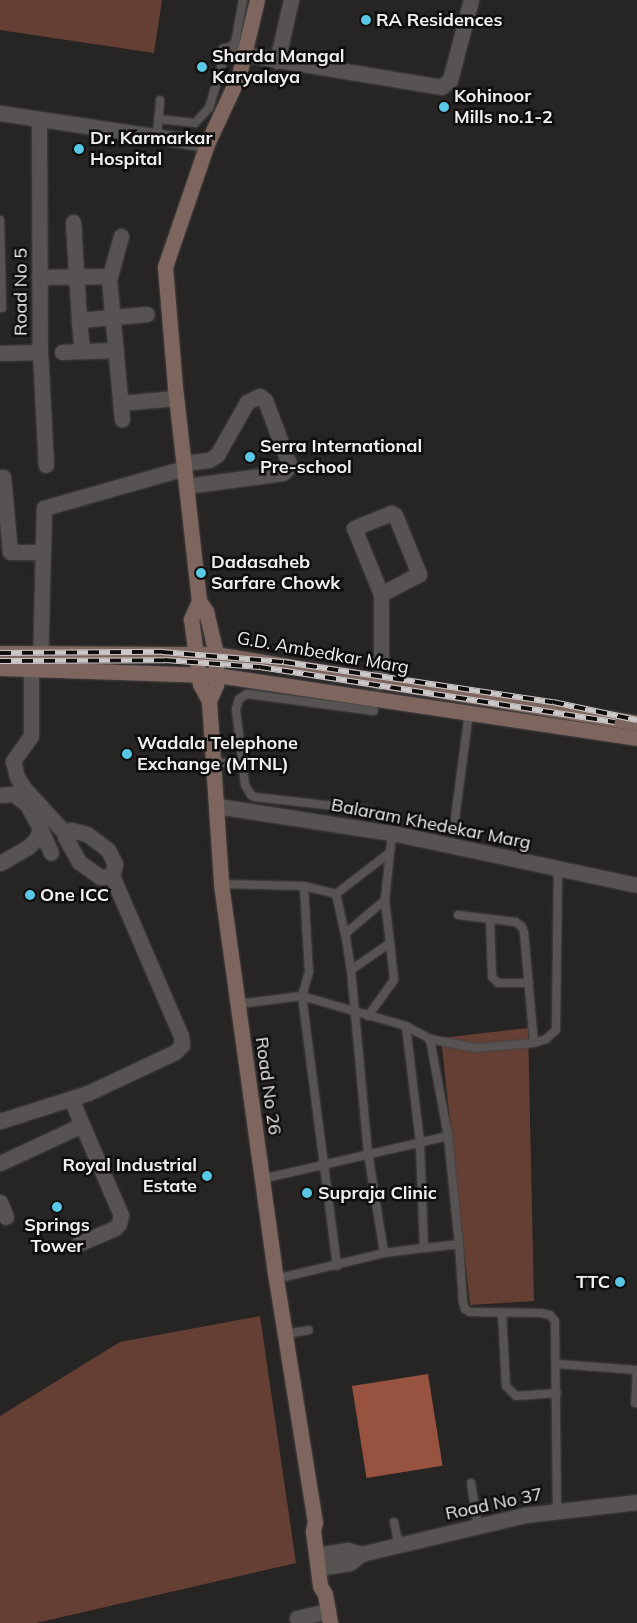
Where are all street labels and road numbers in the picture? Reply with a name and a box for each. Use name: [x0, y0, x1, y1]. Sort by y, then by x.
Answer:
street label: Road No 5: [10, 248, 32, 336]
street label: G.D. Ambedkar Marg: [235, 627, 411, 679]
street label: Balaram Khedekar Marg: [329, 794, 533, 854]
street label: Road No 26: [250, 1036, 286, 1136]
street label: Road No 37: [443, 1483, 545, 1525]

